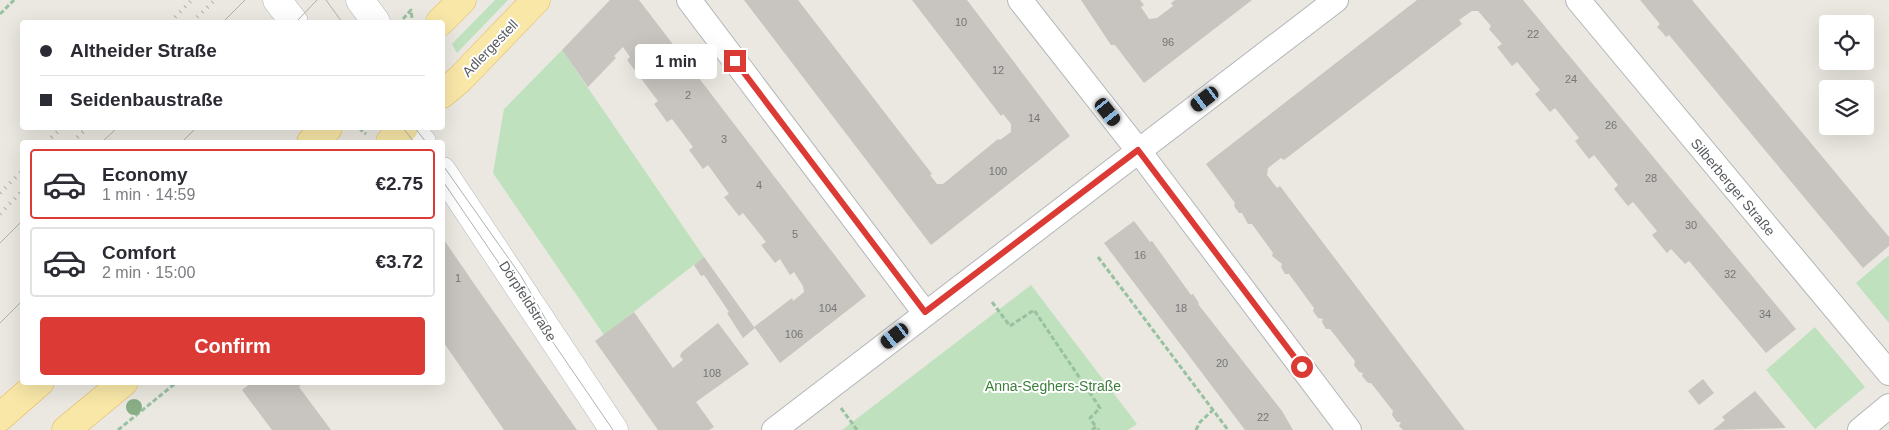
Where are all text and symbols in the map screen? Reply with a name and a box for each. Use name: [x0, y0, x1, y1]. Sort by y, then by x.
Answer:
map controls: [1819, 15, 1874, 135]
button: locate: [1819, 15, 1874, 70]
street label: Adlergestell: [459, 16, 521, 80]
house number: 10: [955, 16, 967, 28]
house number: 22: [1527, 28, 1539, 40]
house number: 96: [1162, 36, 1174, 48]
text: Altheider Straße: [70, 40, 217, 61]
callout: 1 min: [635, 44, 718, 78]
route end: [724, 50, 746, 72]
text: 1 min: [655, 53, 697, 70]
house number: 12: [992, 64, 1004, 76]
house number: 24: [1565, 73, 1577, 85]
button: layers: [1819, 80, 1874, 135]
car: [1188, 84, 1221, 114]
text: Seidenbaustraße: [70, 89, 223, 110]
house number: 2: [685, 89, 691, 101]
car: [1092, 96, 1123, 128]
house number: 14: [1028, 112, 1040, 124]
house number: 26: [1605, 119, 1617, 131]
house number: 3: [721, 133, 727, 145]
street label: Silberberger Straße: [1688, 135, 1779, 239]
icon: car: [42, 162, 87, 207]
text: Economy: [102, 164, 188, 185]
house number: 100: [989, 165, 1007, 177]
house number: 28: [1645, 172, 1657, 184]
text: €2.75: [375, 173, 423, 194]
house number: 4: [756, 179, 762, 191]
text: 1 min · 14:59: [102, 186, 195, 203]
house number: 30: [1685, 219, 1697, 231]
house number: 5: [792, 228, 798, 240]
icon: car: [42, 240, 87, 285]
text: Comfort: [102, 242, 176, 263]
house number: 16: [1134, 249, 1146, 261]
text: €3.72: [375, 251, 423, 272]
street label: Dörpfeldstraße: [496, 258, 560, 344]
text: 2 min · 15:00: [102, 264, 195, 281]
house number: 32: [1724, 268, 1736, 280]
house number: 1: [455, 272, 461, 284]
house number: 104: [819, 302, 837, 314]
house number: 18: [1175, 302, 1187, 314]
house number: 34: [1759, 308, 1771, 320]
button: Confirm: [40, 317, 425, 375]
car: [878, 321, 911, 351]
house number: 106: [785, 328, 803, 340]
route start: [1291, 356, 1313, 378]
house number: 20: [1216, 357, 1228, 369]
house number: 108: [703, 367, 721, 379]
park label: Anna-Seghers-Straße: [985, 378, 1121, 394]
house number: 22: [1257, 411, 1269, 423]

